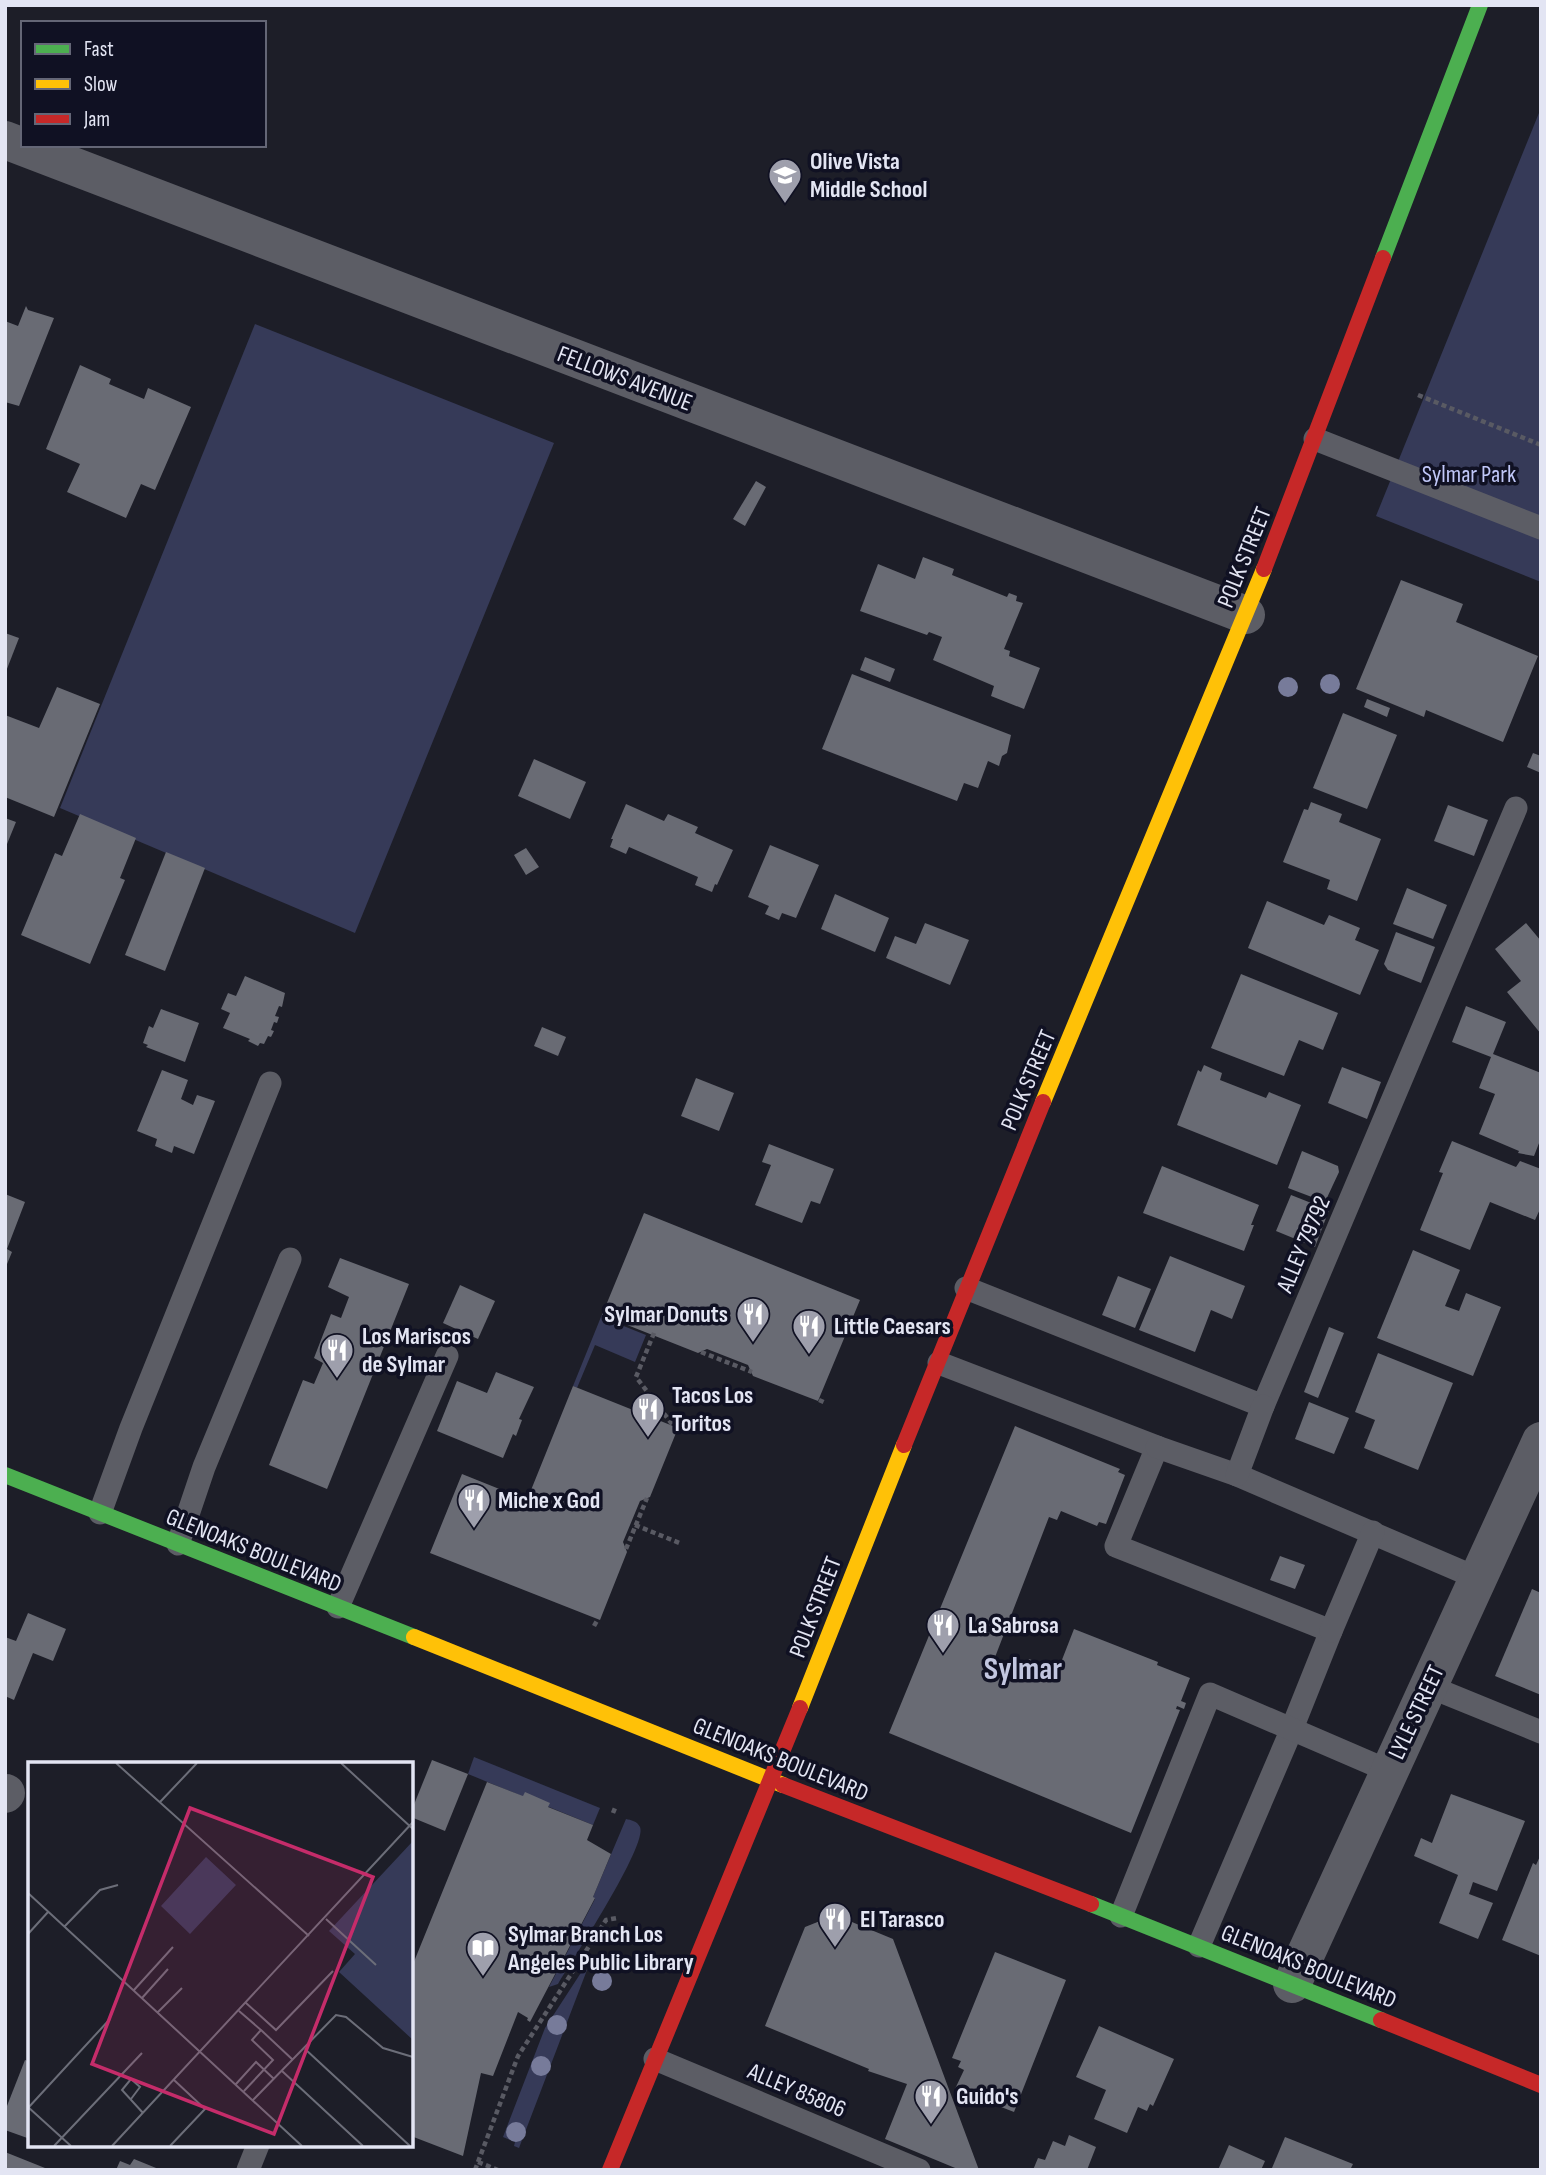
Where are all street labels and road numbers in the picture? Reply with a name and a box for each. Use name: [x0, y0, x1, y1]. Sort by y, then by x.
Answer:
street label: FELLOWS AVENUE: [553, 339, 696, 418]
street label: POLK STREET: [1211, 502, 1278, 612]
street label: POLK STREET: [994, 1025, 1063, 1135]
street label: ALLEY 79792: [1270, 1192, 1337, 1298]
street label: GLENOAKS BOULEVARD: [162, 1502, 346, 1599]
street label: POLK STREET: [783, 1552, 848, 1662]
street label: LYLE STREET: [1382, 1660, 1451, 1764]
street label: GLENOAKS BOULEVARD: [689, 1711, 873, 1808]
street label: GLENOAKS BOULEVARD: [1217, 1918, 1401, 2015]
street label: ALLEY 85806: [743, 2056, 850, 2124]

